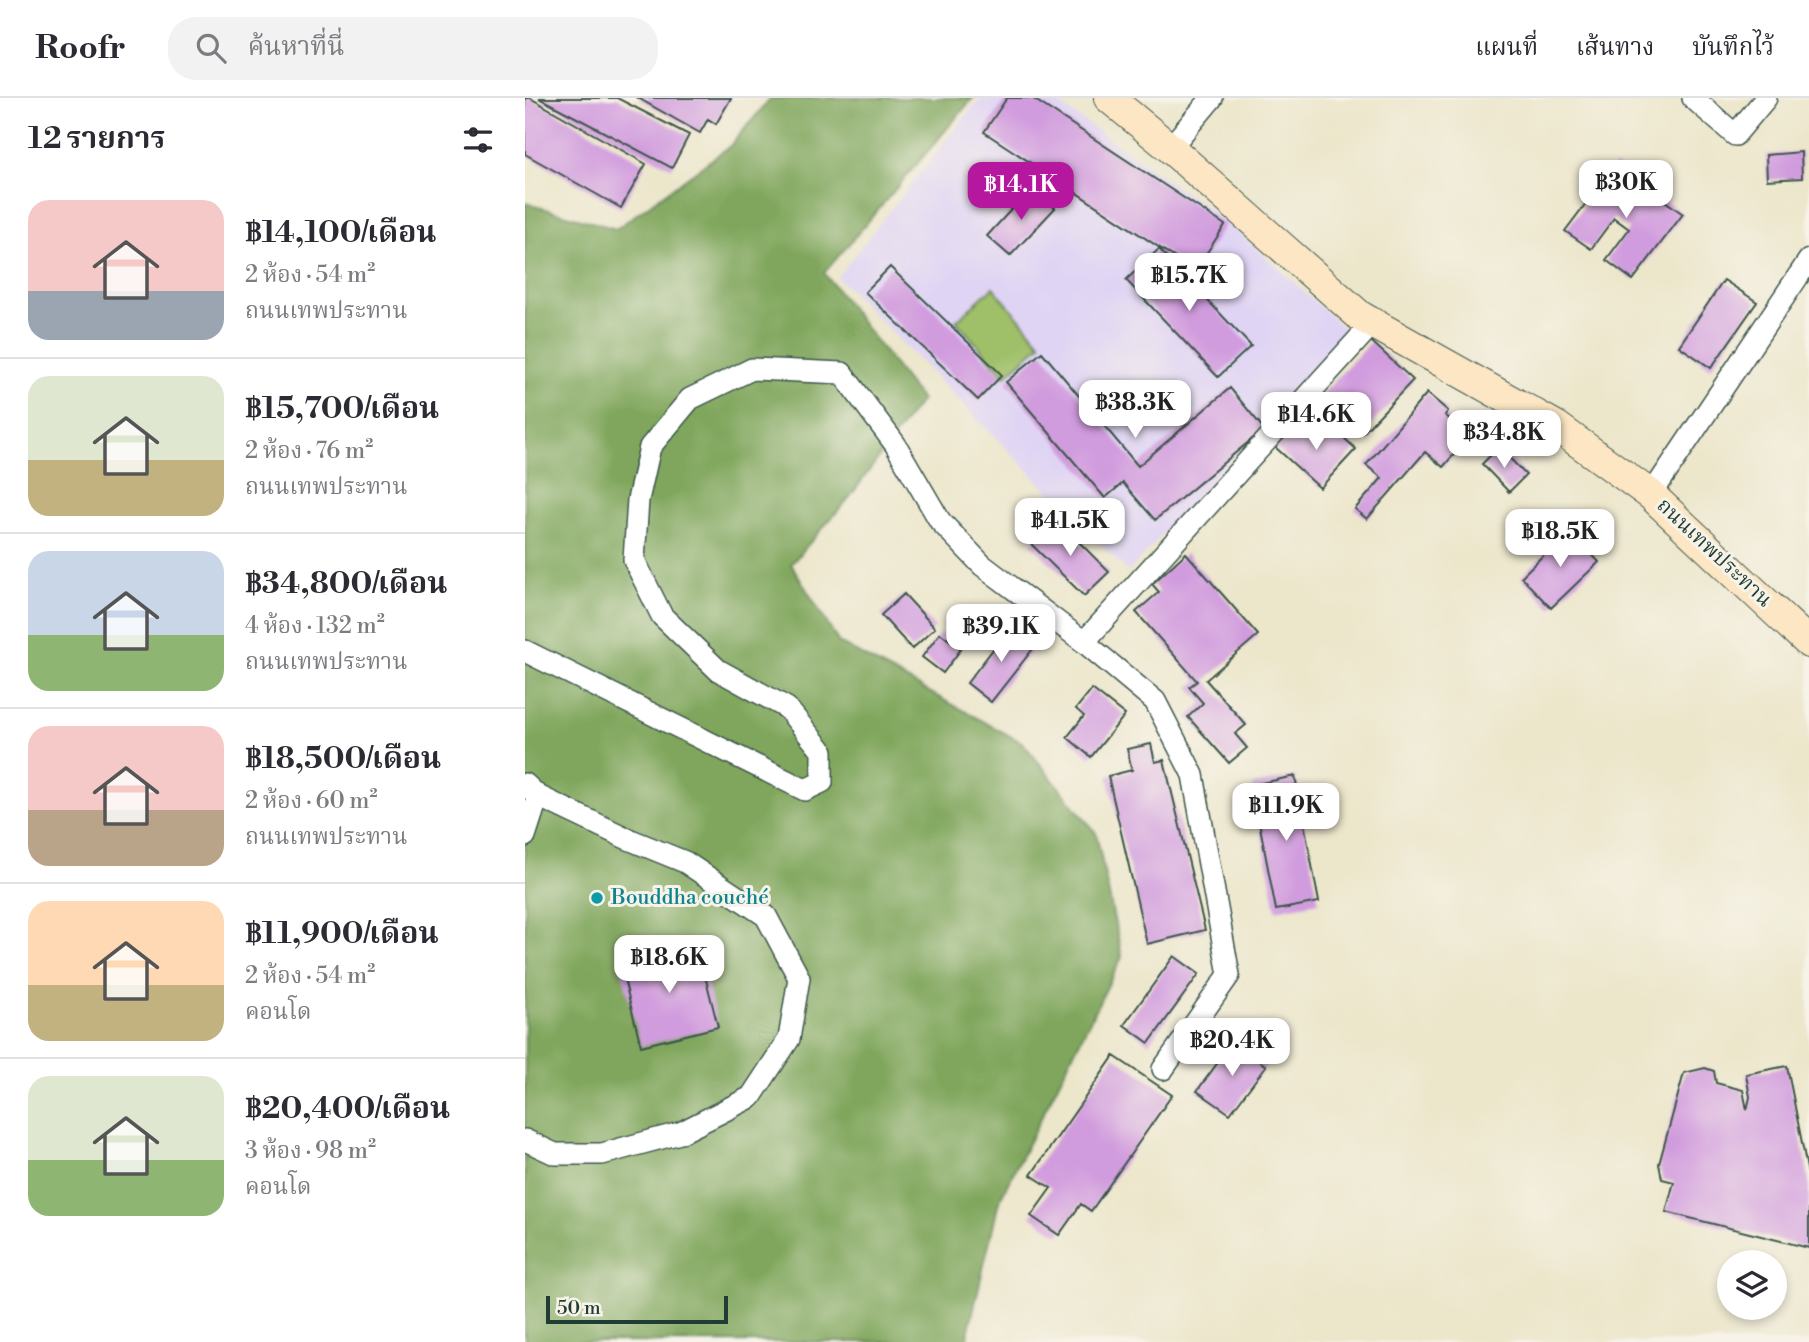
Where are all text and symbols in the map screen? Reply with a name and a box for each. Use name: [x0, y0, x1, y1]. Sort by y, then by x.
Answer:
search box: [168, 17, 658, 80]
text: Roofr: [35, 28, 126, 69]
icon: search: [192, 29, 230, 67]
text: ค้นหาที่นี่: [248, 31, 344, 63]
text: แผนที่: [1475, 33, 1538, 63]
text: เส้นทาง: [1576, 33, 1654, 63]
text: บันทึกไว้: [1692, 33, 1774, 63]
text: 12 รายการ: [28, 120, 166, 158]
icon: filters: [459, 121, 497, 159]
pin: ฿30K: [1585, 160, 1667, 220]
pin: ฿14.1K: [964, 162, 1078, 222]
text: ฿30K: [1595, 169, 1657, 197]
text: ฿14.1K: [984, 171, 1058, 199]
text: ฿14,100/เดือน: [245, 214, 437, 252]
icon: home: [84, 228, 168, 312]
pin: ฿15.7K: [1132, 254, 1246, 313]
text: 2 ห้อง · 54 m²: [245, 261, 375, 289]
text: ฿15.7K: [1151, 262, 1227, 290]
text: ถนนเทพประทาน: [245, 297, 407, 325]
pin: ฿38.3K: [1078, 380, 1192, 440]
text: ฿38.3K: [1095, 389, 1175, 417]
text: ฿15,700/เดือน: [245, 390, 439, 428]
pin: ฿14.6K: [1259, 392, 1373, 452]
text: ฿14.6K: [1277, 401, 1355, 429]
icon: home: [84, 404, 168, 488]
pin: ฿34.8K: [1447, 410, 1561, 470]
text: ฿34.8K: [1463, 419, 1545, 447]
text: 2 ห้อง · 76 m²: [245, 437, 373, 465]
text: ถนนเทพประทาน: [245, 473, 407, 501]
street label: ถนนเทพประทาน: [1651, 493, 1777, 613]
pin: ฿41.5K: [1013, 498, 1127, 558]
text: ฿41.5K: [1031, 507, 1109, 535]
pin: ฿18.5K: [1503, 510, 1617, 569]
text: ฿18.5K: [1521, 518, 1599, 546]
text: ฿34,800/เดือน: [245, 565, 447, 603]
icon: home: [84, 579, 168, 663]
pin: ฿39.1K: [944, 604, 1058, 664]
text: 4 ห้อง · 132 m²: [245, 612, 385, 640]
text: ฿39.1K: [962, 613, 1040, 641]
text: ถนนเทพประทาน: [245, 648, 407, 676]
text: ฿18,500/เดือน: [245, 740, 441, 778]
icon: home: [84, 754, 168, 838]
pin: ฿11.9K: [1229, 784, 1343, 843]
text: 2 ห้อง · 60 m²: [245, 787, 378, 815]
text: ฿11.9K: [1248, 792, 1324, 820]
text: ถนนเทพประทาน: [245, 823, 407, 851]
place label: Bouddha couché: [610, 885, 769, 911]
marker: Bouddha couché: [589, 890, 605, 906]
text: ฿11,900/เดือน: [245, 915, 439, 953]
icon: home: [84, 929, 168, 1013]
pin: ฿18.6K: [612, 936, 726, 995]
text: ฿18.6K: [630, 944, 708, 972]
text: 2 ห้อง · 54 m²: [245, 962, 375, 990]
text: คอนโด: [245, 998, 312, 1026]
pin: ฿20.4K: [1175, 1018, 1289, 1078]
text: ฿20.4K: [1190, 1027, 1274, 1055]
text: ฿20,400/เดือน: [245, 1090, 450, 1128]
icon: home: [84, 1104, 168, 1188]
text: 3 ห้อง · 98 m²: [245, 1137, 376, 1165]
text: คอนโด: [245, 1173, 312, 1201]
map controls: [1717, 1250, 1787, 1320]
button: layers: [1717, 1250, 1787, 1320]
scale bar: [546, 1293, 728, 1325]
text: 50 m: [557, 1296, 601, 1320]

